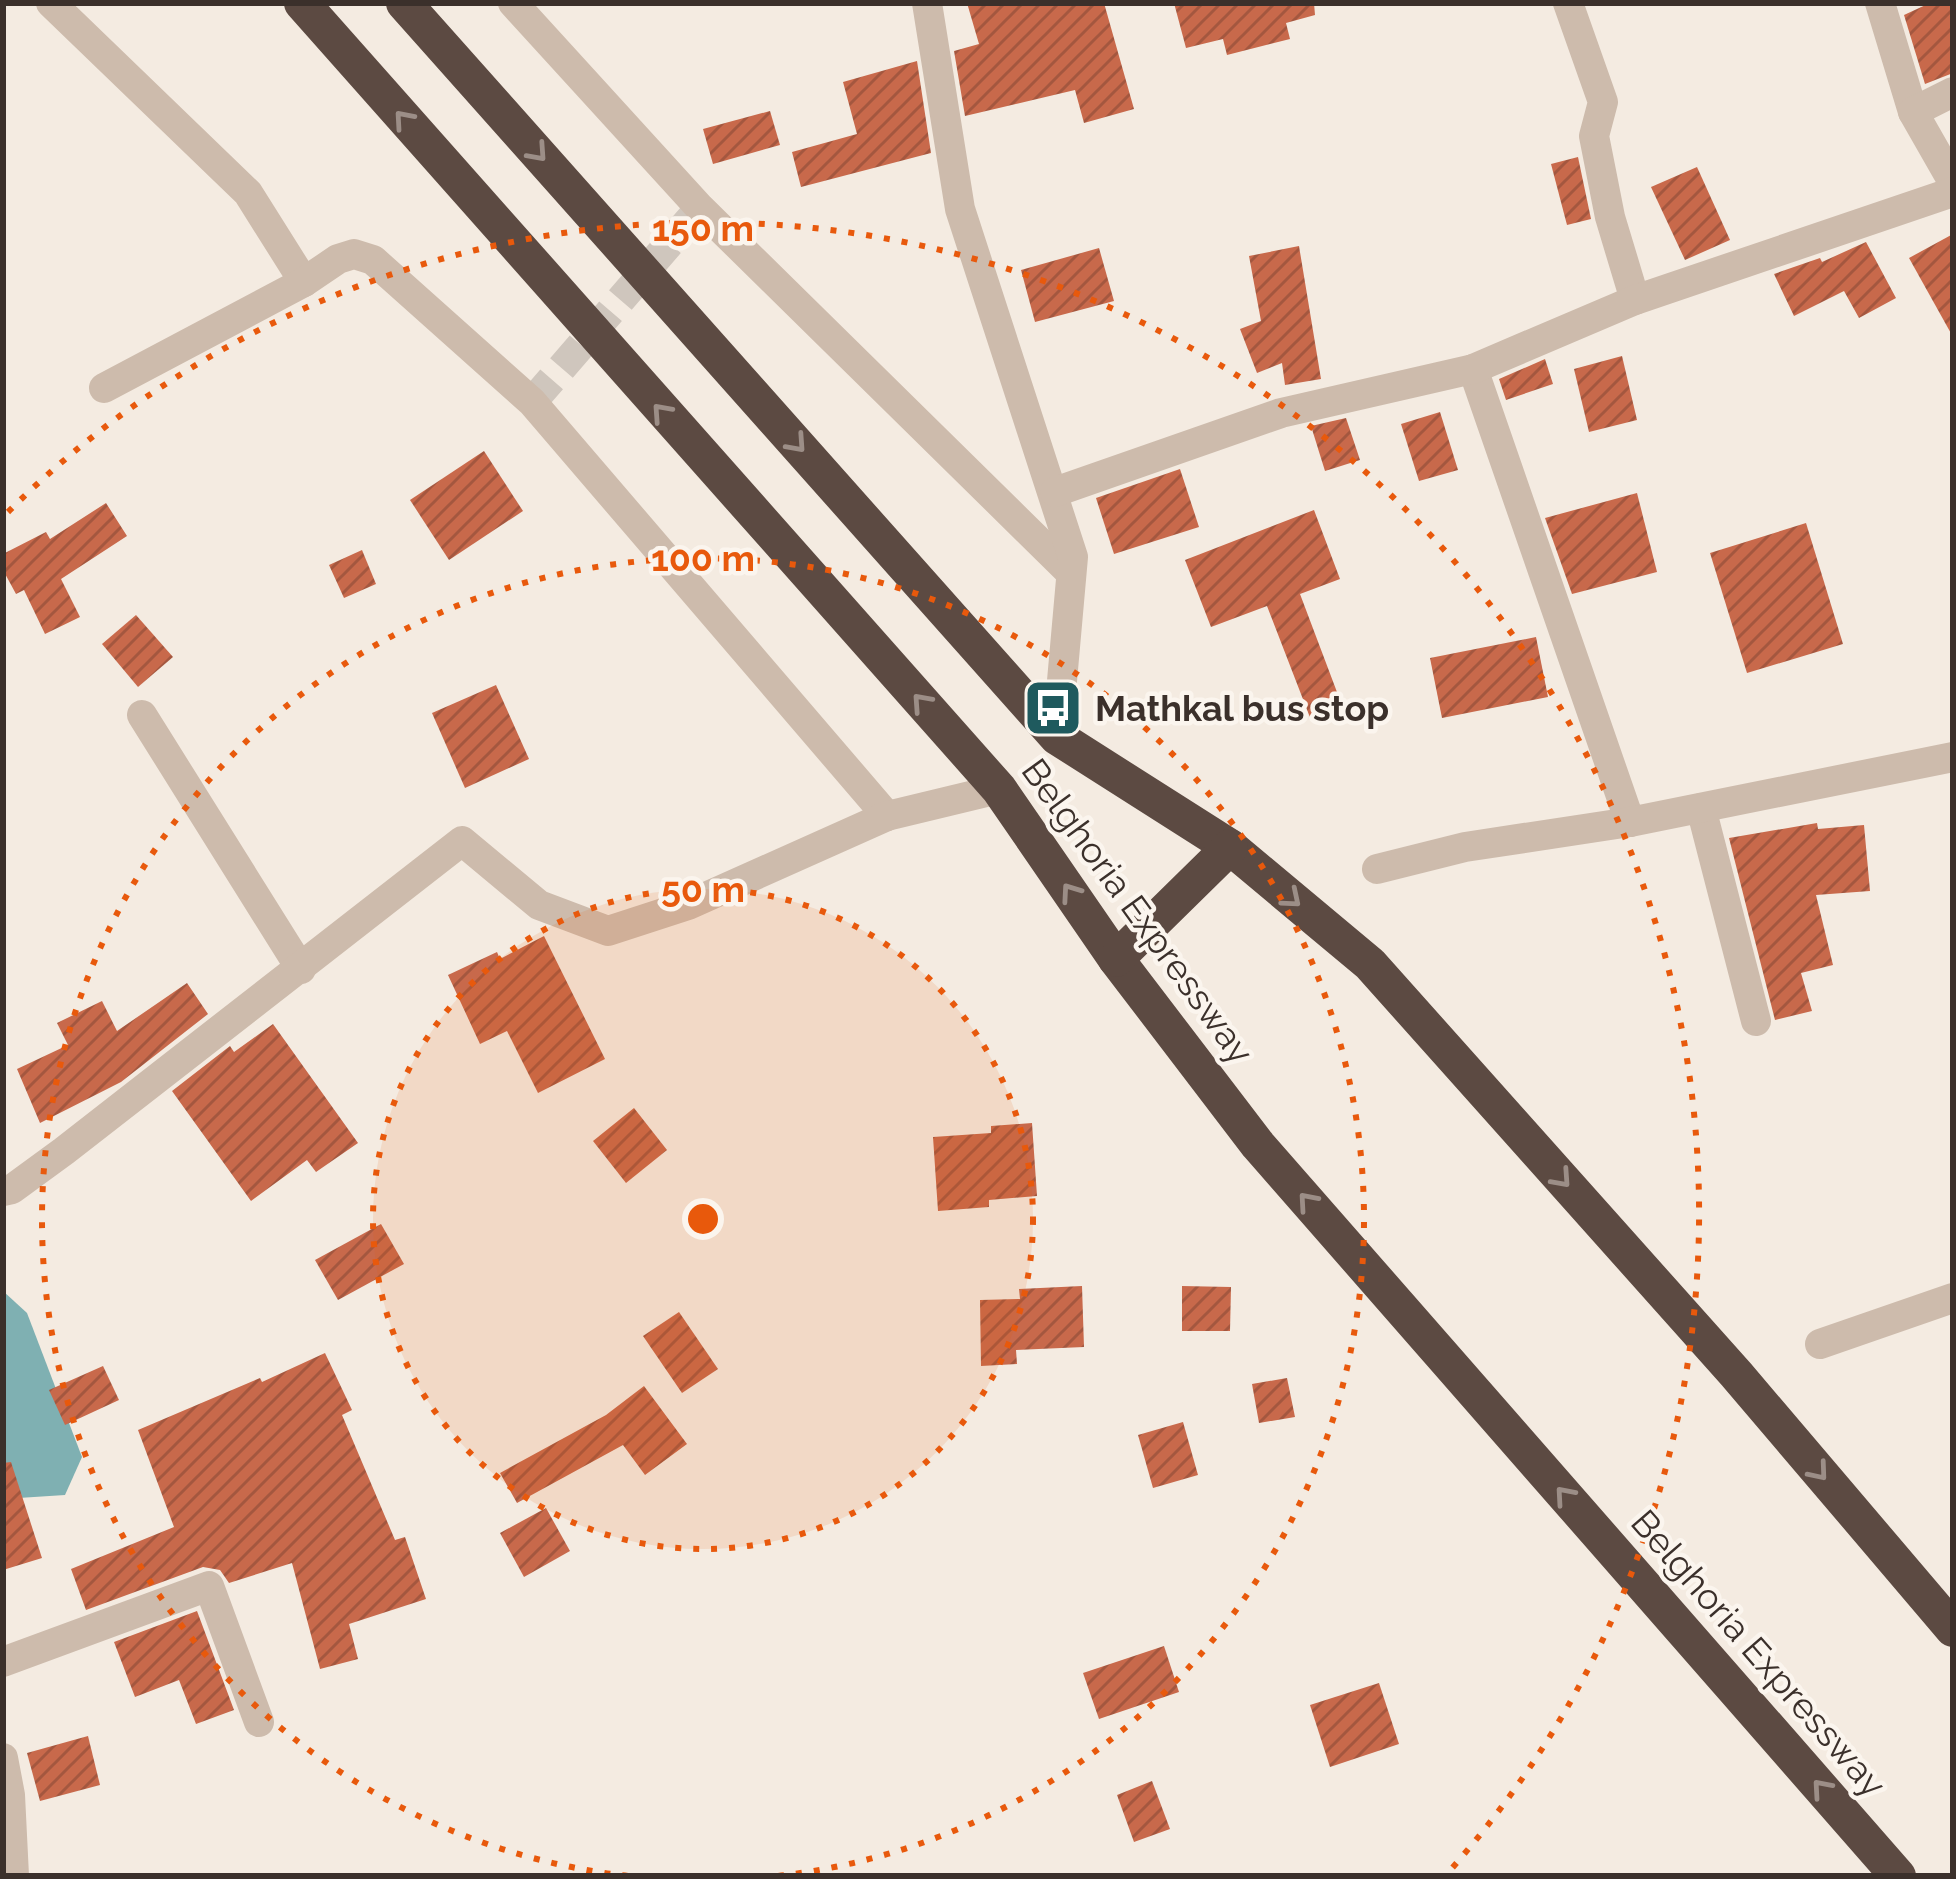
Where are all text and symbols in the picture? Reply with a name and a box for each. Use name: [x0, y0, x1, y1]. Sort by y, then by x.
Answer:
one-way arrow: [396, 111, 417, 133]
one-way arrow: [523, 139, 545, 161]
text: 150 m: [652, 207, 754, 249]
one-way arrow: [654, 404, 675, 426]
one-way arrow: [783, 431, 804, 452]
text: 100 m: [651, 537, 755, 579]
bus stop icon: Mathkal bus stop: [1022, 677, 1084, 739]
place label: Mathkal bus stop: [1095, 687, 1389, 729]
one-way arrow: [914, 695, 935, 716]
street label: Belghoria Expressway: [1013, 751, 1263, 1071]
text: 50 m: [661, 868, 745, 910]
one-way arrow: [1062, 883, 1084, 905]
one-way arrow: [1278, 884, 1300, 906]
one-way arrow: [1548, 1165, 1569, 1187]
one-way arrow: [1300, 1194, 1321, 1215]
centre of rings: [682, 1198, 724, 1240]
one-way arrow: [1805, 1458, 1827, 1480]
one-way arrow: [1557, 1487, 1578, 1509]
street label: Belghoria Expressway: [1623, 1501, 1895, 1805]
one-way arrow: [1814, 1780, 1836, 1802]

